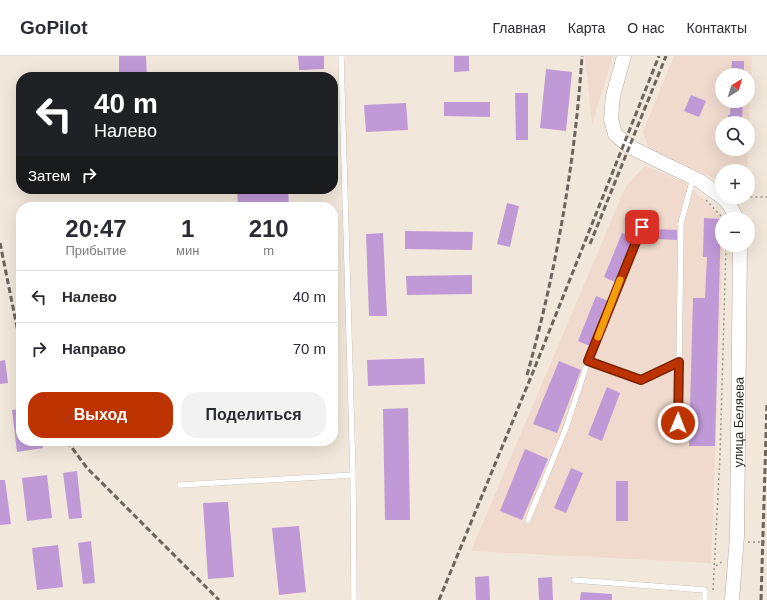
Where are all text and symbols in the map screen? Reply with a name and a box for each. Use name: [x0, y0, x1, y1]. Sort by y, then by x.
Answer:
text: GoPilot: [20, 17, 88, 38]
text: Главная: [492, 20, 546, 36]
text: Карта: [568, 20, 605, 36]
text: О нас: [627, 20, 665, 36]
text: Контакты: [687, 20, 747, 36]
north arrow: [715, 68, 755, 108]
map controls: [715, 68, 755, 252]
icon: left: [28, 88, 80, 140]
text: 40 m: [94, 88, 158, 119]
button: search: [715, 116, 755, 156]
text: Налево: [94, 121, 157, 141]
icon: right: [78, 164, 100, 186]
button: +: [715, 164, 755, 204]
text: Затем: [28, 167, 70, 184]
pin: [625, 210, 659, 244]
button: −: [715, 212, 755, 252]
text: 20:47: [65, 215, 127, 242]
text: 1: [181, 215, 194, 242]
text: 210: [249, 215, 289, 242]
icon: arrive: [631, 216, 653, 238]
text: Прибытие: [65, 243, 127, 258]
text: мин: [176, 243, 199, 258]
text: m: [263, 243, 274, 258]
icon: left: [28, 286, 50, 308]
text: Налево: [62, 288, 117, 305]
text: 40 m: [293, 288, 326, 305]
icon: right: [28, 338, 50, 360]
text: Направо: [62, 340, 126, 357]
text: 70 m: [293, 340, 326, 357]
street label: улица Беляева: [731, 376, 747, 468]
button: Выход: [28, 392, 173, 438]
button: Поделиться: [181, 392, 326, 438]
position arrow: [657, 402, 699, 444]

